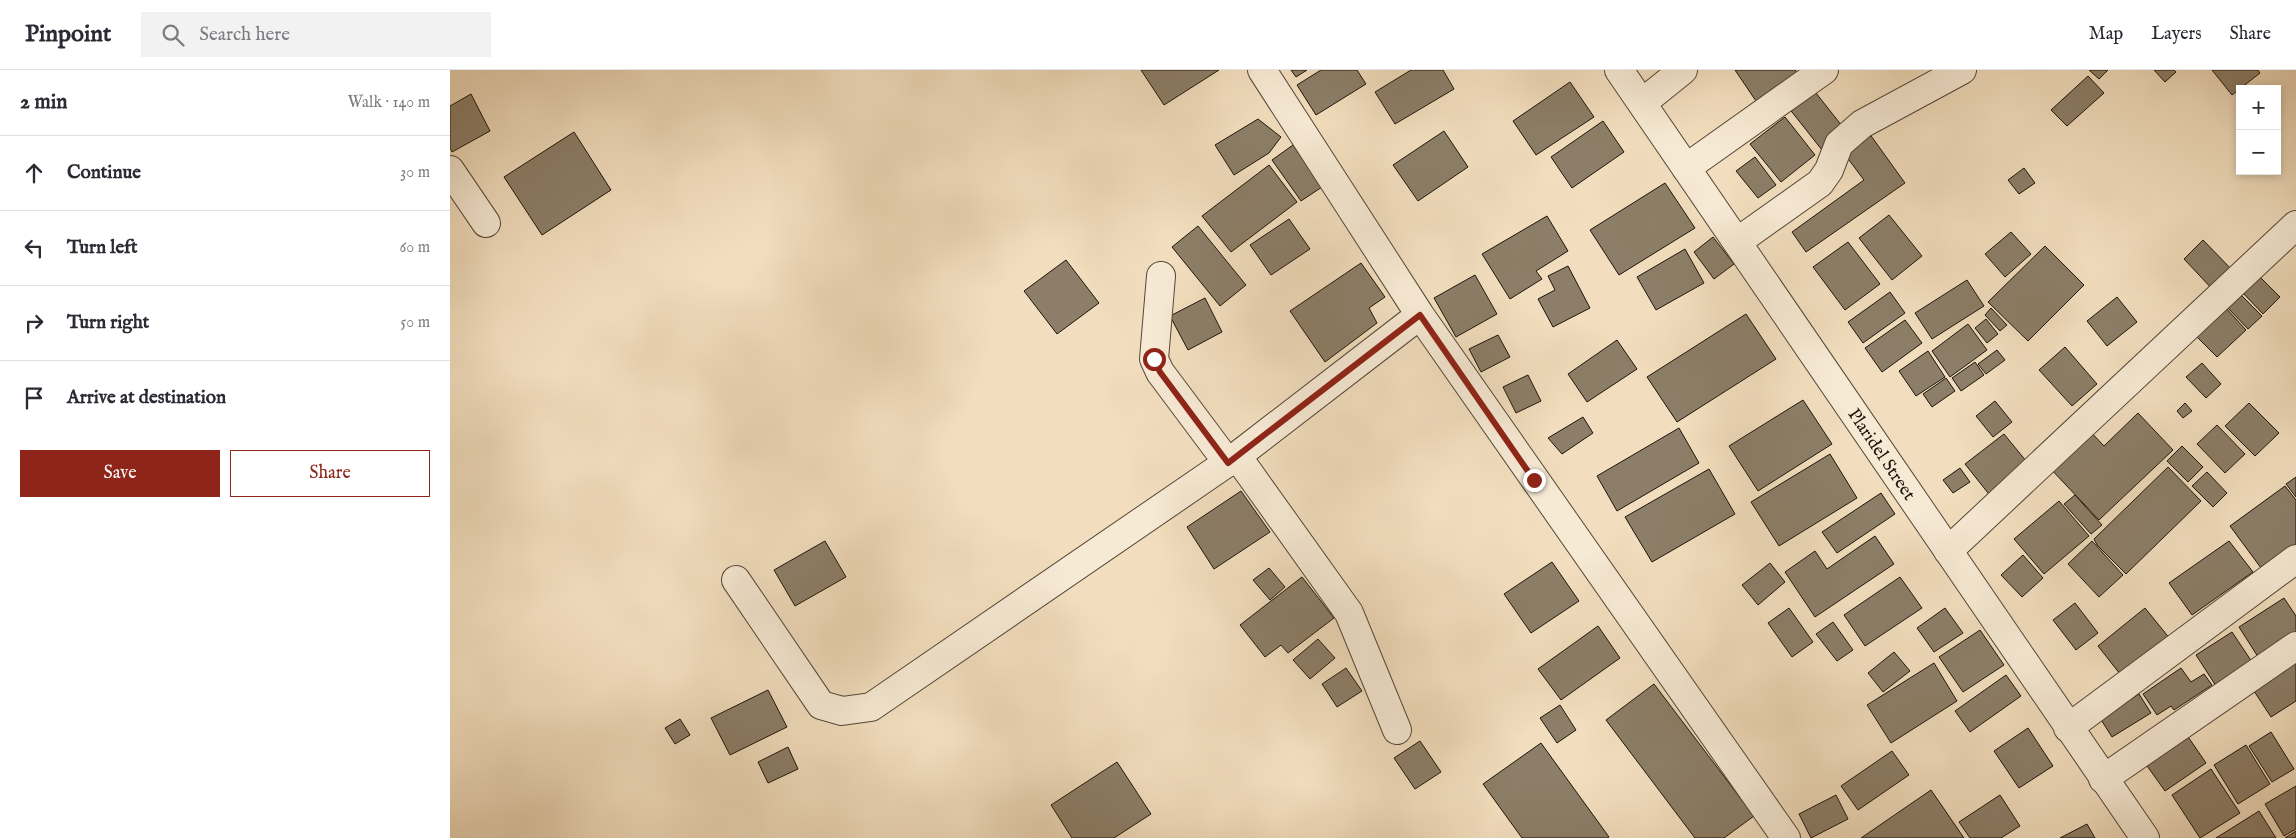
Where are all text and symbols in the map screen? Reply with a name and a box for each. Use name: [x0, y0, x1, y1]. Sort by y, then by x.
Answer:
search box: [141, 12, 491, 57]
text: Pinpoint: [25, 19, 111, 50]
icon: search: [159, 21, 187, 49]
text: Search here: [199, 23, 290, 47]
text: Map: [2089, 23, 2123, 46]
text: Layers: [2151, 23, 2202, 46]
text: Share: [2230, 23, 2271, 46]
map controls: [2236, 85, 2281, 175]
button: +: [2236, 85, 2281, 130]
text: 2 min: [20, 89, 67, 116]
text: Walk · 140 m: [348, 93, 430, 113]
button: −: [2236, 130, 2281, 175]
icon: ahead: [20, 159, 48, 187]
text: Continue: [67, 161, 141, 185]
text: 30 m: [400, 163, 430, 183]
icon: left: [20, 234, 48, 262]
text: Turn left: [67, 236, 138, 260]
text: 60 m: [400, 238, 430, 258]
icon: right: [20, 309, 48, 337]
text: Turn right: [67, 311, 149, 335]
text: 50 m: [401, 313, 430, 333]
route start: [1143, 348, 1166, 371]
icon: arrive: [20, 384, 48, 412]
text: Arrive at destination: [67, 386, 226, 410]
street label: Plaridel Street: [1842, 405, 1920, 505]
button: Save: [20, 450, 220, 497]
button: Share: [230, 450, 430, 497]
route end: [1523, 469, 1546, 492]

